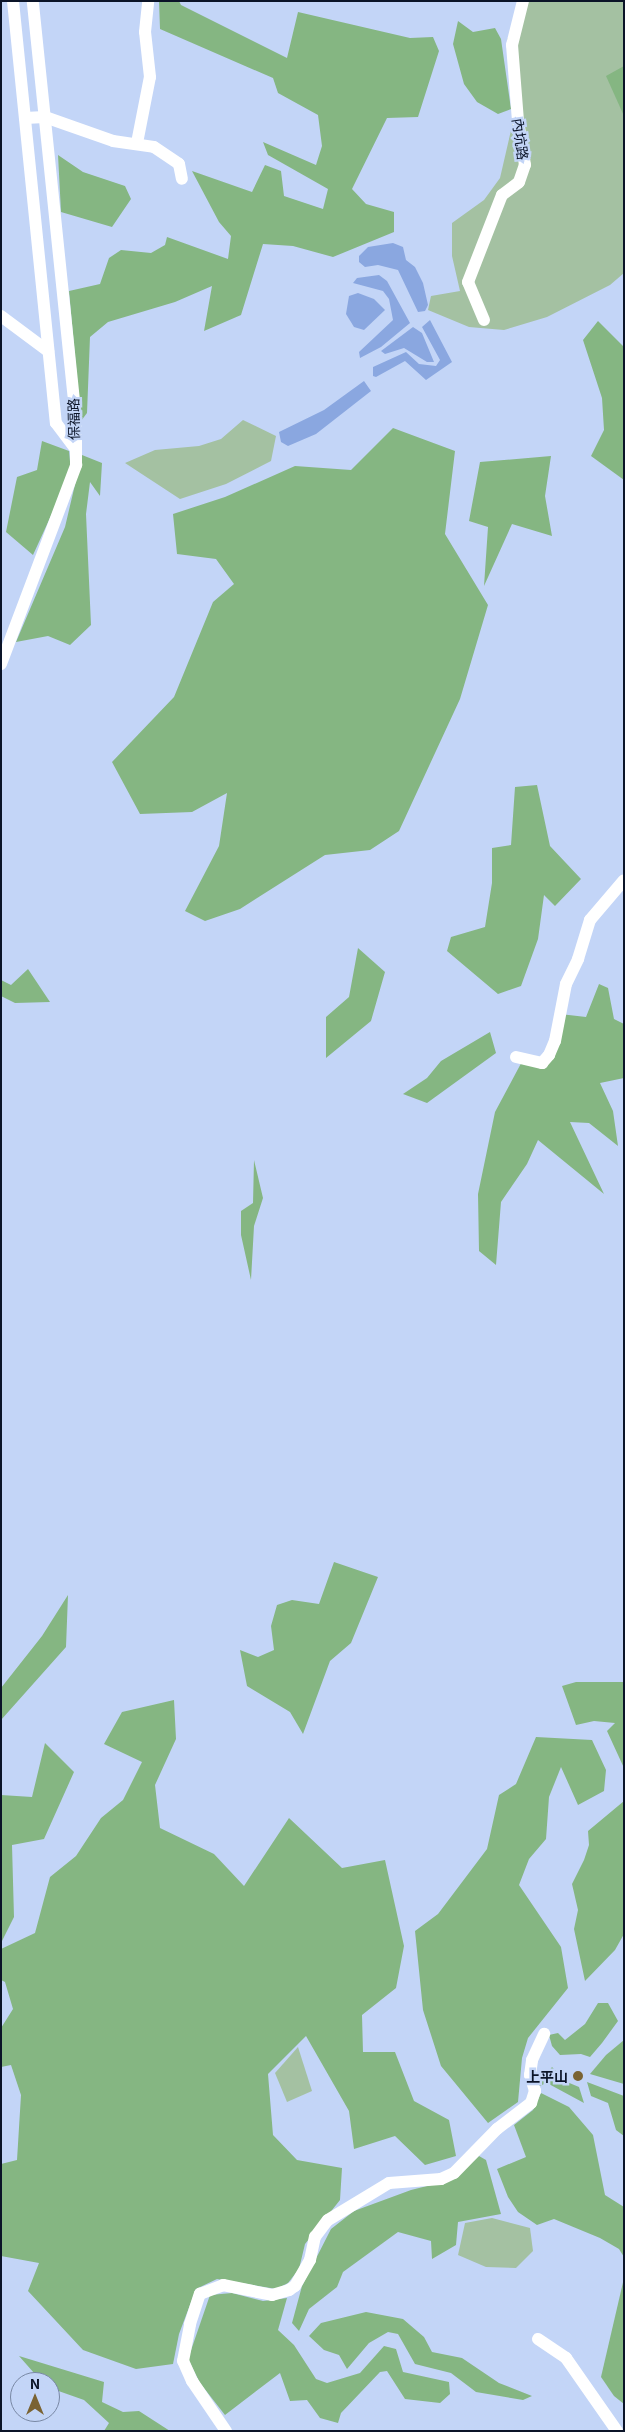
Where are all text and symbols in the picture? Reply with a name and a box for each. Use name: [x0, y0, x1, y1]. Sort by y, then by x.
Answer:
street label: 內坑路: [510, 117, 532, 161]
street label: 保福路: [64, 398, 82, 440]
place label: 上平山: [526, 2068, 568, 2084]
marker: 上平山: [572, 2070, 584, 2082]
north arrow: [10, 2372, 60, 2422]
text: N: [30, 2373, 40, 2393]

